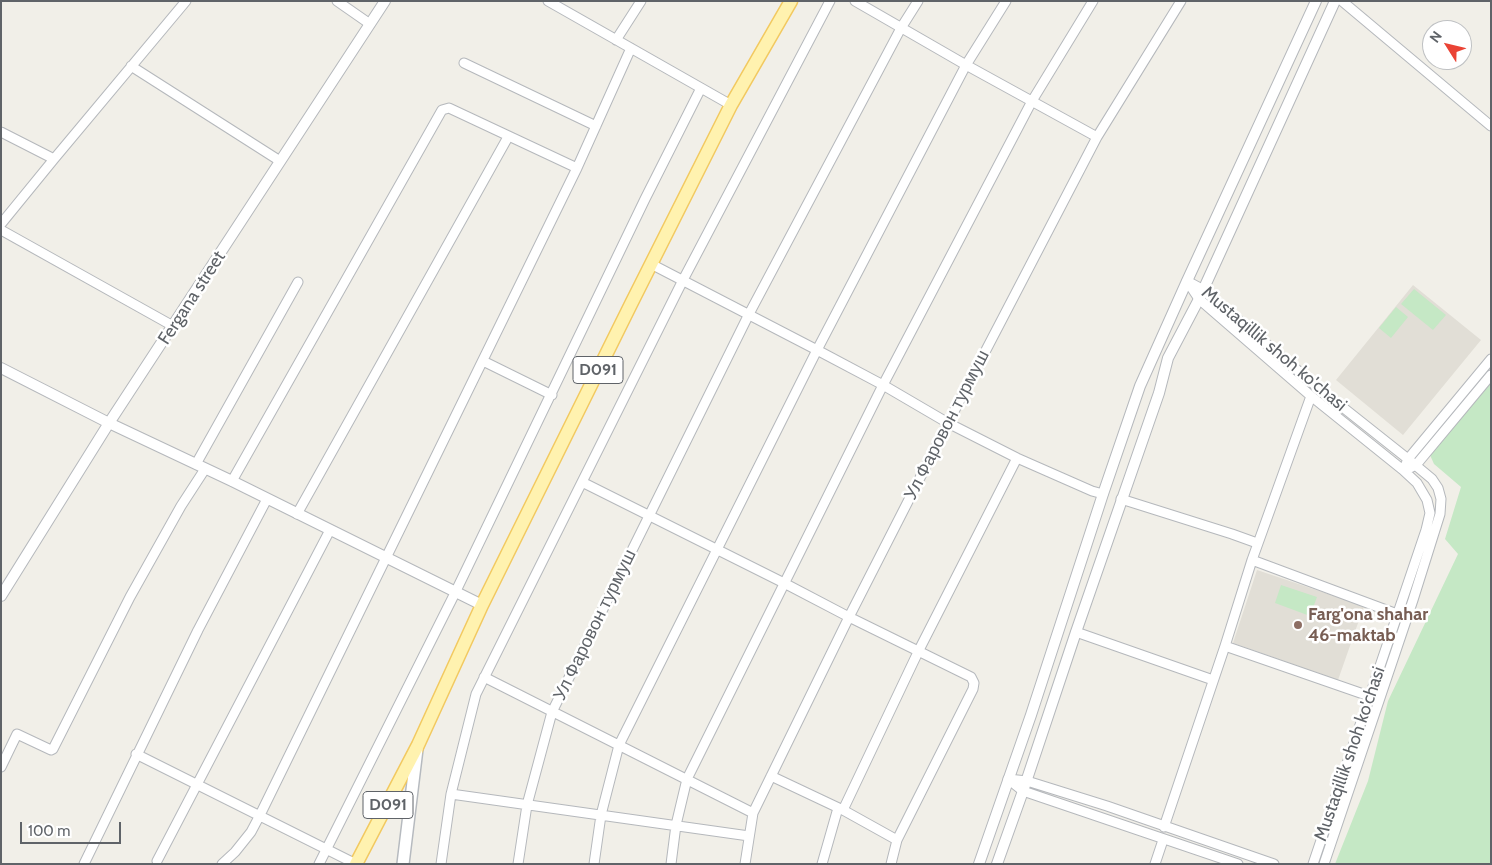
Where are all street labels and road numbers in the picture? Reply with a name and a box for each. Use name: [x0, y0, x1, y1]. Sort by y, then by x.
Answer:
street label: Fergana street: [154, 247, 230, 349]
street label: Mustaqillik shoh ko'chasi: [1197, 282, 1351, 416]
street label: Ул Фаровон турмуш: [900, 347, 994, 503]
road number: D091: [573, 356, 623, 384]
street label: Ул Фаровон турмуш: [549, 546, 641, 704]
street label: Mustaqillik shoh ko'chasi: [1310, 664, 1390, 844]
road number: D091: [363, 792, 413, 818]

